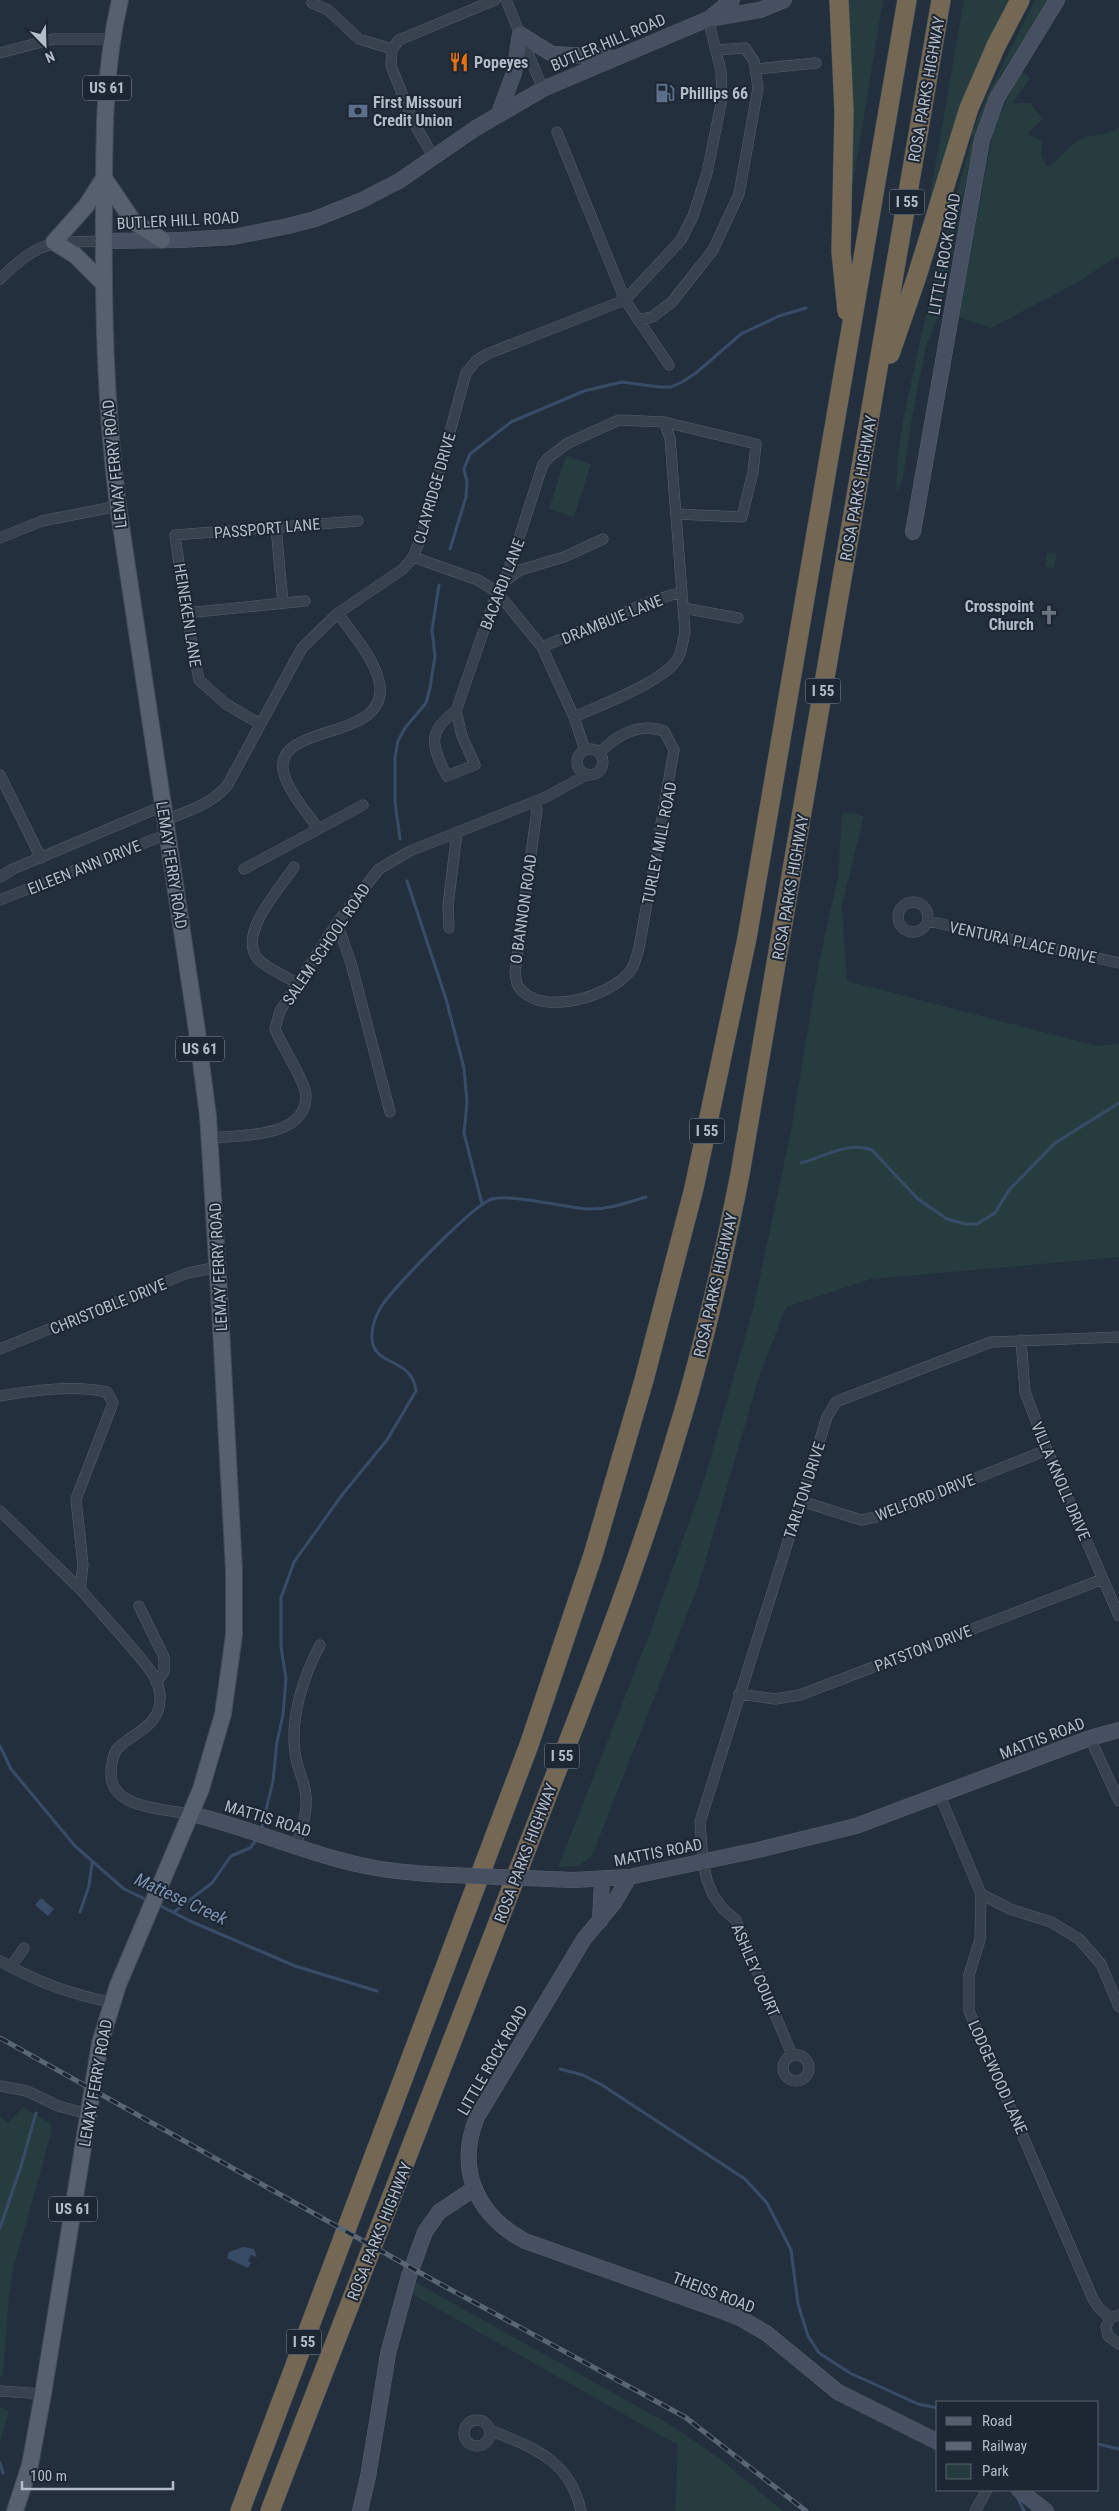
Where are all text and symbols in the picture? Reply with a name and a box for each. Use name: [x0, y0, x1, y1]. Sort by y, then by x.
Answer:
street label: BUTLER HILL ROAD: [548, 10, 668, 75]
street label: ROSA PARKS HIGHWAY: [904, 14, 949, 163]
north arrow: [20, 20, 70, 70]
text: N: [43, 48, 57, 66]
restaurant icon: Popeyes: [448, 51, 470, 73]
place label: Popeyes: [474, 53, 528, 72]
road number: US 61: [83, 76, 131, 100]
fuel station icon: Phillips 66: [654, 82, 676, 104]
place label: Phillips 66: [680, 84, 748, 103]
place label: First Missouri Credit Union: [373, 93, 462, 130]
bank icon: First Missouri Credit Union: [347, 100, 369, 122]
road number: I 55: [890, 190, 924, 214]
street label: LITTLE ROCK ROAD: [924, 192, 965, 316]
street label: BUTLER HILL ROAD: [116, 208, 240, 233]
street label: LEMAY FERRY ROAD: [98, 399, 131, 529]
street label: ROSA PARKS HIGHWAY: [836, 413, 881, 562]
street label: CLAYRIDGE DRIVE: [410, 430, 459, 546]
street label: PASSPORT LANE: [213, 514, 321, 543]
street label: BACARDI LANE: [476, 536, 529, 633]
street label: HEINEKEN LANE: [170, 562, 205, 668]
street label: DRAMBUIE LANE: [559, 591, 665, 648]
place label: Crosspoint Church: [965, 597, 1034, 634]
church icon: Crosspoint Church: [1038, 604, 1060, 626]
road number: I 55: [806, 678, 840, 704]
street label: TURLEY MILL ROAD: [638, 780, 681, 906]
street label: LEMAY FERRY ROAD: [152, 800, 191, 930]
street label: ROSA PARKS HIGHWAY: [768, 812, 813, 961]
street label: EILEEN ANN DRIVE: [25, 836, 144, 899]
street label: O BANNON ROAD: [506, 853, 541, 965]
street label: SALEM SCHOOL ROAD: [279, 880, 374, 1009]
street label: VENTURA PLACE DRIVE: [947, 918, 1098, 967]
road number: US 61: [176, 1036, 224, 1062]
road number: I 55: [690, 1118, 724, 1144]
street label: LEMAY FERRY ROAD: [206, 1202, 231, 1332]
street label: ROSA PARKS HIGHWAY: [690, 1211, 741, 1359]
street label: CHRISTOBLE DRIVE: [47, 1274, 169, 1339]
street label: VILLA KNOLL DRIVE: [1027, 1419, 1094, 1543]
street label: TARLTON DRIVE: [780, 1439, 829, 1541]
street label: WELFORD DRIVE: [873, 1470, 978, 1525]
street label: PATSTON DRIVE: [872, 1621, 974, 1676]
street label: MATTIS ROAD: [997, 1714, 1087, 1763]
road number: I 55: [544, 1744, 580, 1768]
street label: ROSA PARKS HIGHWAY: [490, 1780, 561, 1925]
street label: MATTIS ROAD: [222, 1796, 313, 1841]
street label: MATTIS ROAD: [612, 1835, 704, 1870]
water label: Mattese Creek: [132, 1868, 232, 1930]
street label: ASHLEY COURT: [727, 1921, 784, 2019]
street label: LITTLE ROCK ROAD: [453, 2002, 531, 2118]
street label: LODGEWOOD LANE: [964, 2017, 1031, 2137]
street label: LEMAY FERRY ROAD: [75, 2018, 116, 2148]
street label: ROSA PARKS HIGHWAY: [343, 2159, 416, 2303]
road number: US 61: [49, 2196, 97, 2222]
street label: THEISS ROAD: [670, 2268, 758, 2317]
road number: I 55: [286, 2330, 322, 2354]
legend: [936, 2401, 1099, 2491]
text: Road: [982, 2412, 1012, 2430]
text: Railway: [982, 2437, 1027, 2455]
scale bar: [22, 2458, 174, 2490]
text: Park: [982, 2462, 1009, 2480]
text: 100 m: [30, 2467, 67, 2485]

